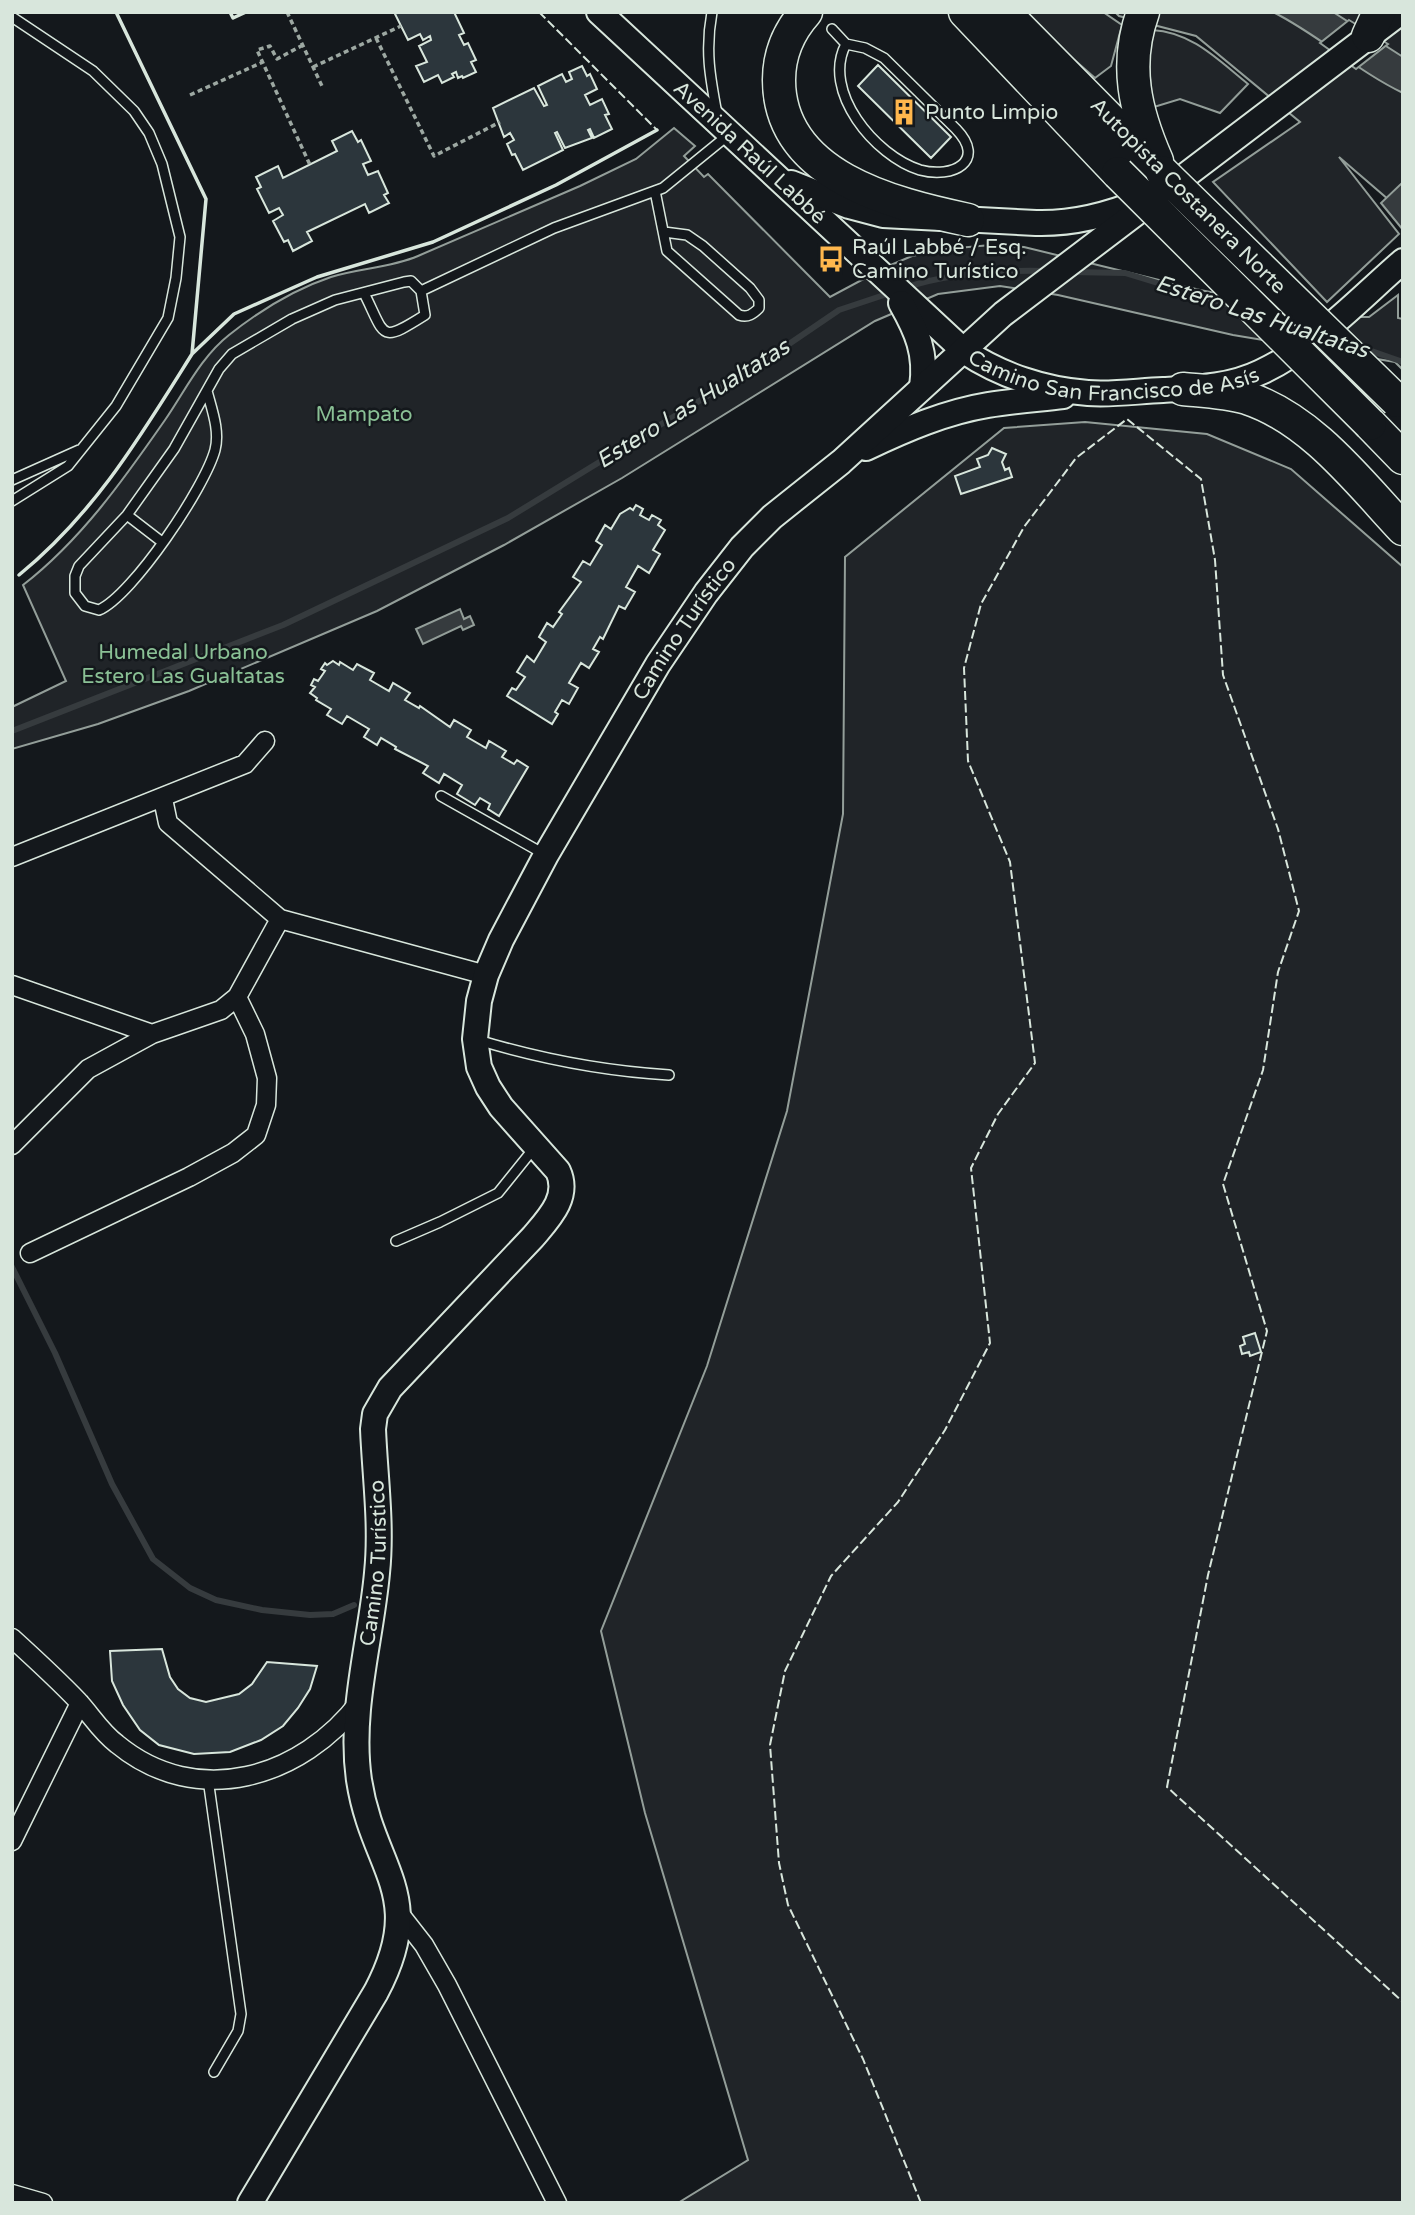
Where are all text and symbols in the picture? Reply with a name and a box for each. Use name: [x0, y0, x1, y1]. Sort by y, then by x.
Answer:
street label: Avenida Raúl Labbé: [669, 75, 831, 229]
street label: Autopista Costanera Norte: [1085, 93, 1291, 299]
building icon: Punto Limpio: [889, 97, 919, 127]
place label: Punto Limpio: [925, 100, 1058, 125]
place label: Raúl Labbé / Esq. Camino Turístico: [852, 235, 1027, 284]
bus stop icon: Raúl Labbé / Esq. Camino Turístico: [816, 244, 846, 274]
water label: Estero Las Hualtatas: [1152, 269, 1374, 365]
water label: Estero Las Hualtatas: [591, 332, 796, 475]
street label: Camino San Francisco de Asís: [964, 344, 1263, 406]
park label: Mampato: [316, 402, 412, 427]
street label: Camino Turístico: [627, 553, 741, 705]
park label: Humedal Urbano Estero Las Gualtatas: [81, 640, 285, 689]
street label: Camino Turístico: [354, 1479, 391, 1648]

